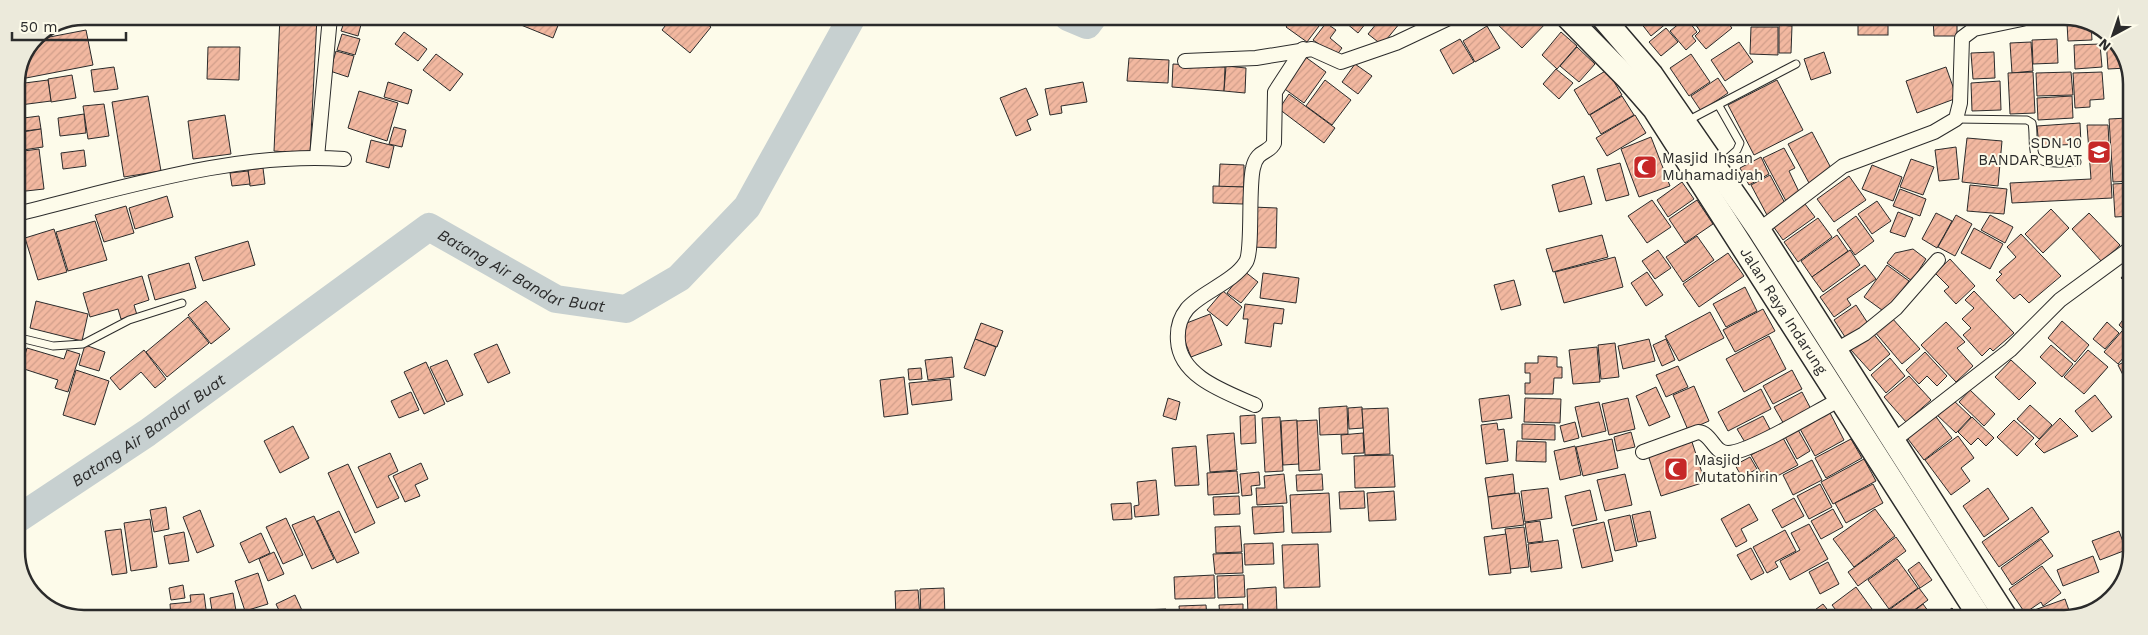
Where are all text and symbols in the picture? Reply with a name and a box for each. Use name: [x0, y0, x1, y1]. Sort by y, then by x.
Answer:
scale bar: [12, 10, 126, 42]
north arrow: [2088, 10, 2138, 60]
text: 50 m: [20, 18, 57, 36]
text: N: [2096, 35, 2114, 54]
place label: SDN 10 BANDAR BUAT: [1978, 134, 2082, 169]
school or university icon: SDN 10 BANDAR BUAT: [2086, 139, 2112, 165]
place label: Masjid Ihsan Muhamadiyah: [1662, 149, 1763, 184]
mosque icon: Masjid Ihsan Muhamadiyah: [1632, 154, 1658, 180]
water label: Batang Air Bandar Buat: [434, 225, 606, 316]
street label: Jalan Raya Indarung: [1736, 244, 1831, 378]
water label: Batang Air Bandar Buat: [68, 370, 230, 490]
place label: Masjid Mutatohirin: [1694, 451, 1778, 486]
mosque icon: Masjid Mutatohirin: [1663, 456, 1689, 482]

